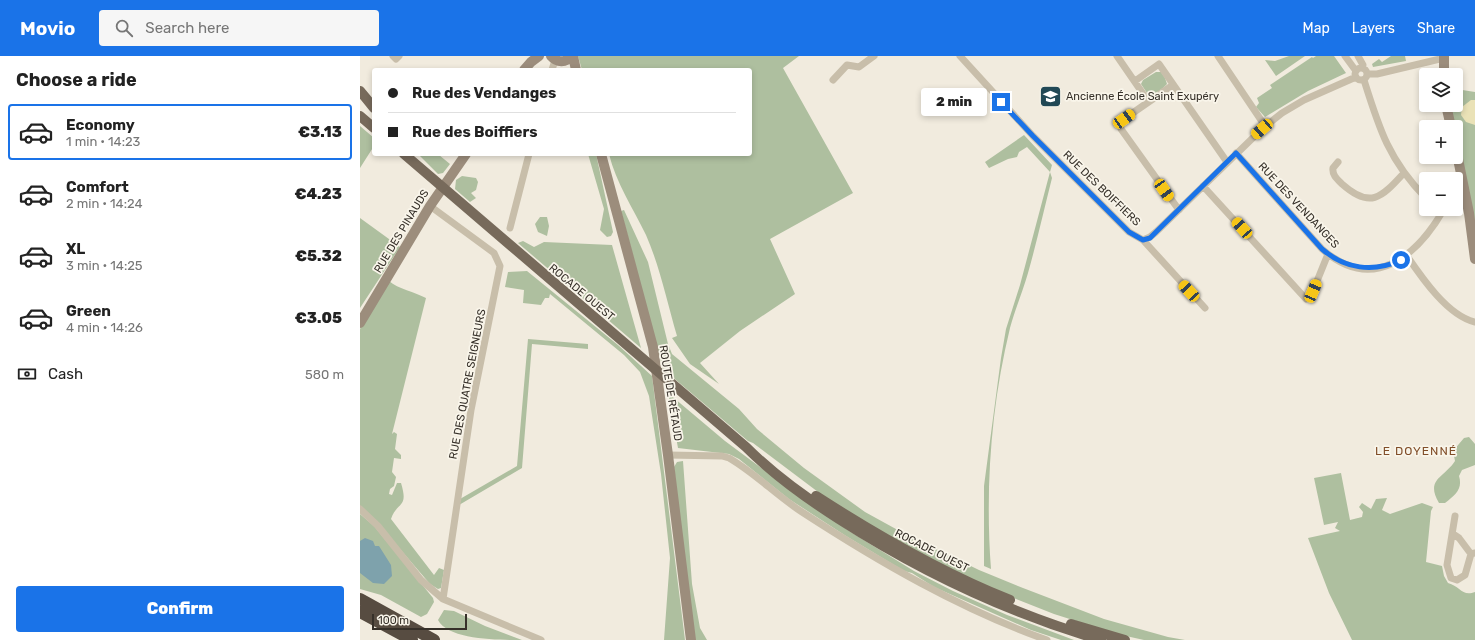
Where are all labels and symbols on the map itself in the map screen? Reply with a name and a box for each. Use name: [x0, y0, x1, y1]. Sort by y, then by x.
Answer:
school or university icon: Ancienne École Saint Exupéry: [1038, 83, 1064, 109]
callout: 2 min: [921, 88, 987, 116]
place label: Ancienne École Saint Exupéry: [1066, 90, 1219, 103]
route end: [992, 93, 1010, 111]
car: [1111, 107, 1137, 131]
car: [1249, 117, 1275, 141]
street label: RUE DES BOIFFIERS: [1060, 148, 1143, 229]
street label: RUE DES VENDANGES: [1255, 160, 1342, 251]
car: [1152, 177, 1176, 203]
street label: RUE DES PINAUDS: [371, 187, 432, 275]
car: [1230, 215, 1254, 241]
route start: [1392, 251, 1410, 269]
street label: ROCADE OUEST: [546, 261, 617, 324]
car: [1176, 278, 1202, 304]
car: [1303, 278, 1323, 304]
street label: RUE DES QUATRE SEIGNEURS: [447, 308, 488, 460]
street label: ROUTE DE RÉTAUD: [657, 344, 685, 442]
district label: LE DOYENNÉ: [1375, 444, 1457, 458]
street label: ROCADE OUEST: [893, 526, 971, 575]
scale bar: [372, 612, 467, 631]

